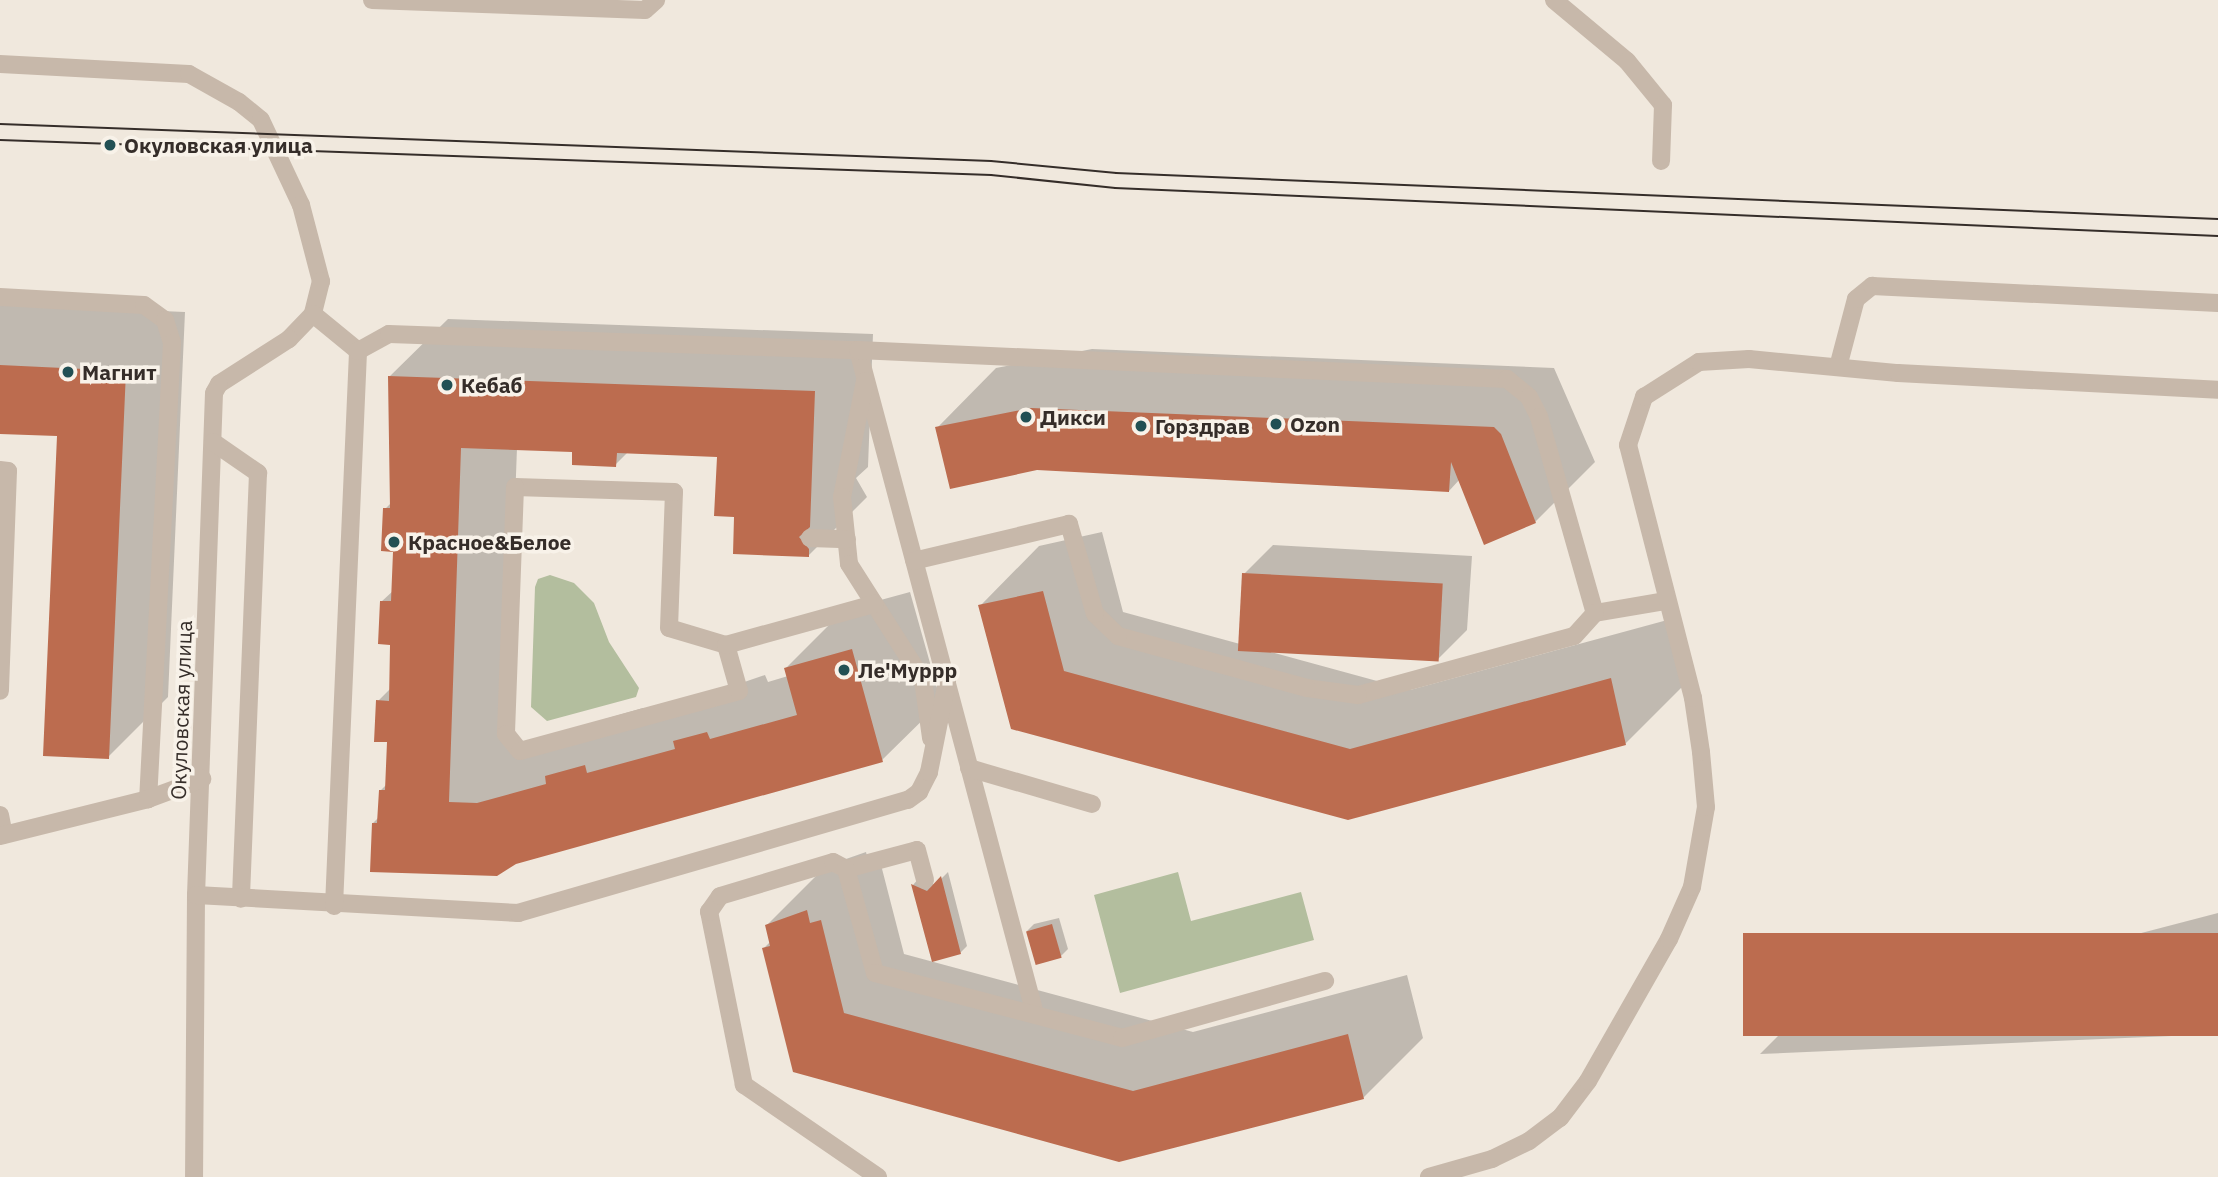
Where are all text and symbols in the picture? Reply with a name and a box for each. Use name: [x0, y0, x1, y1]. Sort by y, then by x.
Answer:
place label: Окуловская улица: [124, 132, 313, 158]
marker: Окуловская улица: [102, 137, 118, 153]
place label: Магнит: [82, 359, 157, 385]
marker: Магнит: [60, 364, 76, 380]
place label: Кебаб: [461, 372, 522, 398]
marker: Кебаб: [439, 377, 455, 393]
place label: Дикси: [1040, 404, 1106, 430]
marker: Дикси: [1018, 409, 1034, 425]
place label: Ozon: [1290, 411, 1340, 437]
place label: Горздрав: [1155, 413, 1250, 439]
marker: Ozon: [1268, 416, 1284, 432]
marker: Горздрав: [1133, 418, 1149, 434]
place label: Красное&Белое: [408, 529, 571, 555]
marker: Красное&Белое: [386, 534, 402, 550]
street label: Окуловская улица: [165, 620, 197, 800]
place label: Ле'Муррр: [858, 657, 957, 683]
marker: Ле'Муррр: [836, 662, 852, 678]

